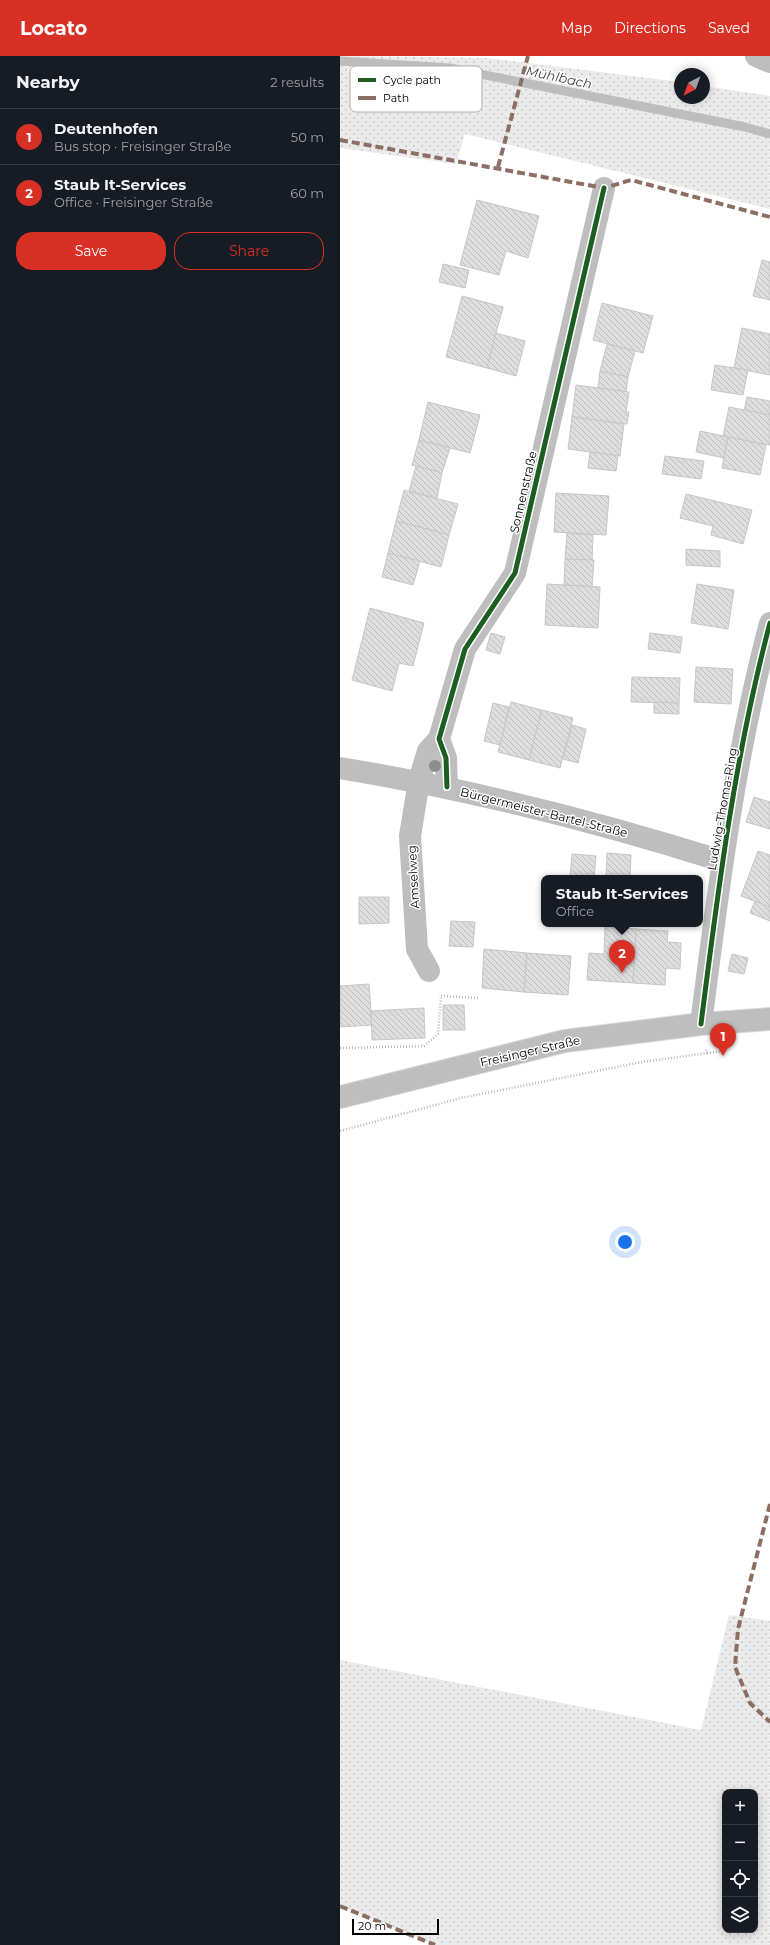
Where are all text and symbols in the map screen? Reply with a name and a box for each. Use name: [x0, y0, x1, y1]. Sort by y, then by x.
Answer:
text: Locato: [20, 17, 87, 40]
text: Map: [561, 19, 592, 37]
text: Directions: [614, 19, 686, 37]
text: Saved: [708, 19, 750, 37]
water label: Mühlbach: [525, 62, 593, 92]
legend: [350, 66, 482, 112]
north arrow: [674, 68, 710, 104]
text: Nearby: [16, 72, 80, 92]
text: Cycle path: [383, 73, 441, 87]
text: 2 results: [270, 74, 324, 90]
text: Path: [383, 91, 409, 105]
text: Deutenhofen: [54, 119, 158, 138]
text: 1: [26, 129, 32, 145]
text: 50 m: [291, 129, 324, 145]
text: Bus stop · Freisinger Straße: [54, 138, 231, 154]
text: Staub It-Services: [54, 175, 186, 194]
text: 2: [25, 185, 33, 201]
text: 60 m: [290, 185, 324, 201]
text: Office · Freisinger Straße: [54, 194, 213, 210]
button: Save: [16, 232, 166, 270]
button: Share: [174, 232, 324, 270]
street label: Sonnenstraße: [506, 449, 540, 535]
street label: Ludwig-Thoma-Ring: [704, 746, 740, 872]
street label: Bürgermeister-Bartel-Straße: [459, 784, 629, 840]
street label: Amselweg: [404, 845, 422, 909]
popup: [541, 875, 703, 927]
text: Staub It-Services: [556, 884, 688, 903]
text: Office: [556, 903, 594, 919]
pin: 2: [609, 940, 635, 973]
pin: 1: [710, 1023, 736, 1056]
street label: Freisinger Straße: [479, 1032, 581, 1070]
your location: [615, 1232, 635, 1252]
map controls: [722, 1789, 758, 1933]
button: +: [722, 1789, 758, 1825]
button: −: [722, 1825, 758, 1861]
button: locate: [722, 1861, 758, 1897]
button: layers: [722, 1897, 758, 1933]
scale bar: [352, 1917, 439, 1936]
text: 20 m: [358, 1919, 386, 1933]

